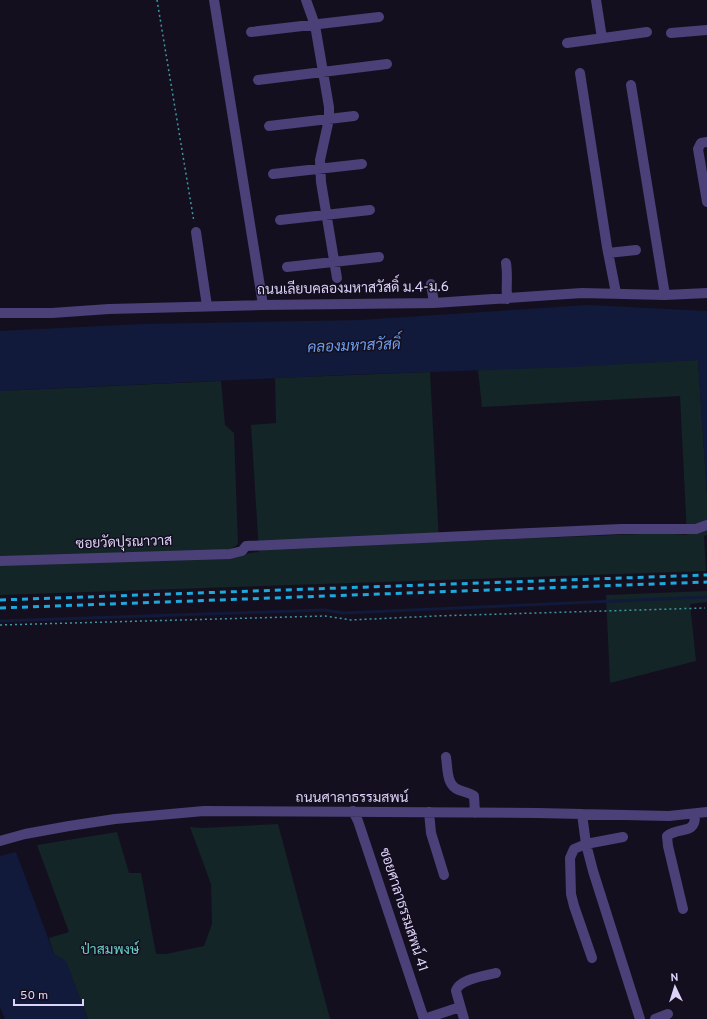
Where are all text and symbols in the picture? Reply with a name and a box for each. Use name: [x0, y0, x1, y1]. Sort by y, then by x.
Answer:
street label: ถนนเลียบคลองมหาสวัสดิ์ ม.4-ม.6: [257, 273, 449, 299]
water label: คลองมหาสวัสดิ์: [307, 328, 404, 358]
street label: ซอยวัดปุรณาวาส: [75, 533, 173, 553]
street label: ถนนศาลาธรรมสพน์: [296, 788, 409, 807]
street label: ซอยศาลาธรรมสพน์ 41: [375, 845, 433, 974]
park label: ป่าสมพงษ์: [81, 940, 140, 959]
north arrow: [655, 967, 695, 1007]
text: N: [670, 971, 679, 985]
scale bar: [14, 981, 83, 1007]
text: 50 m: [20, 988, 48, 1004]

